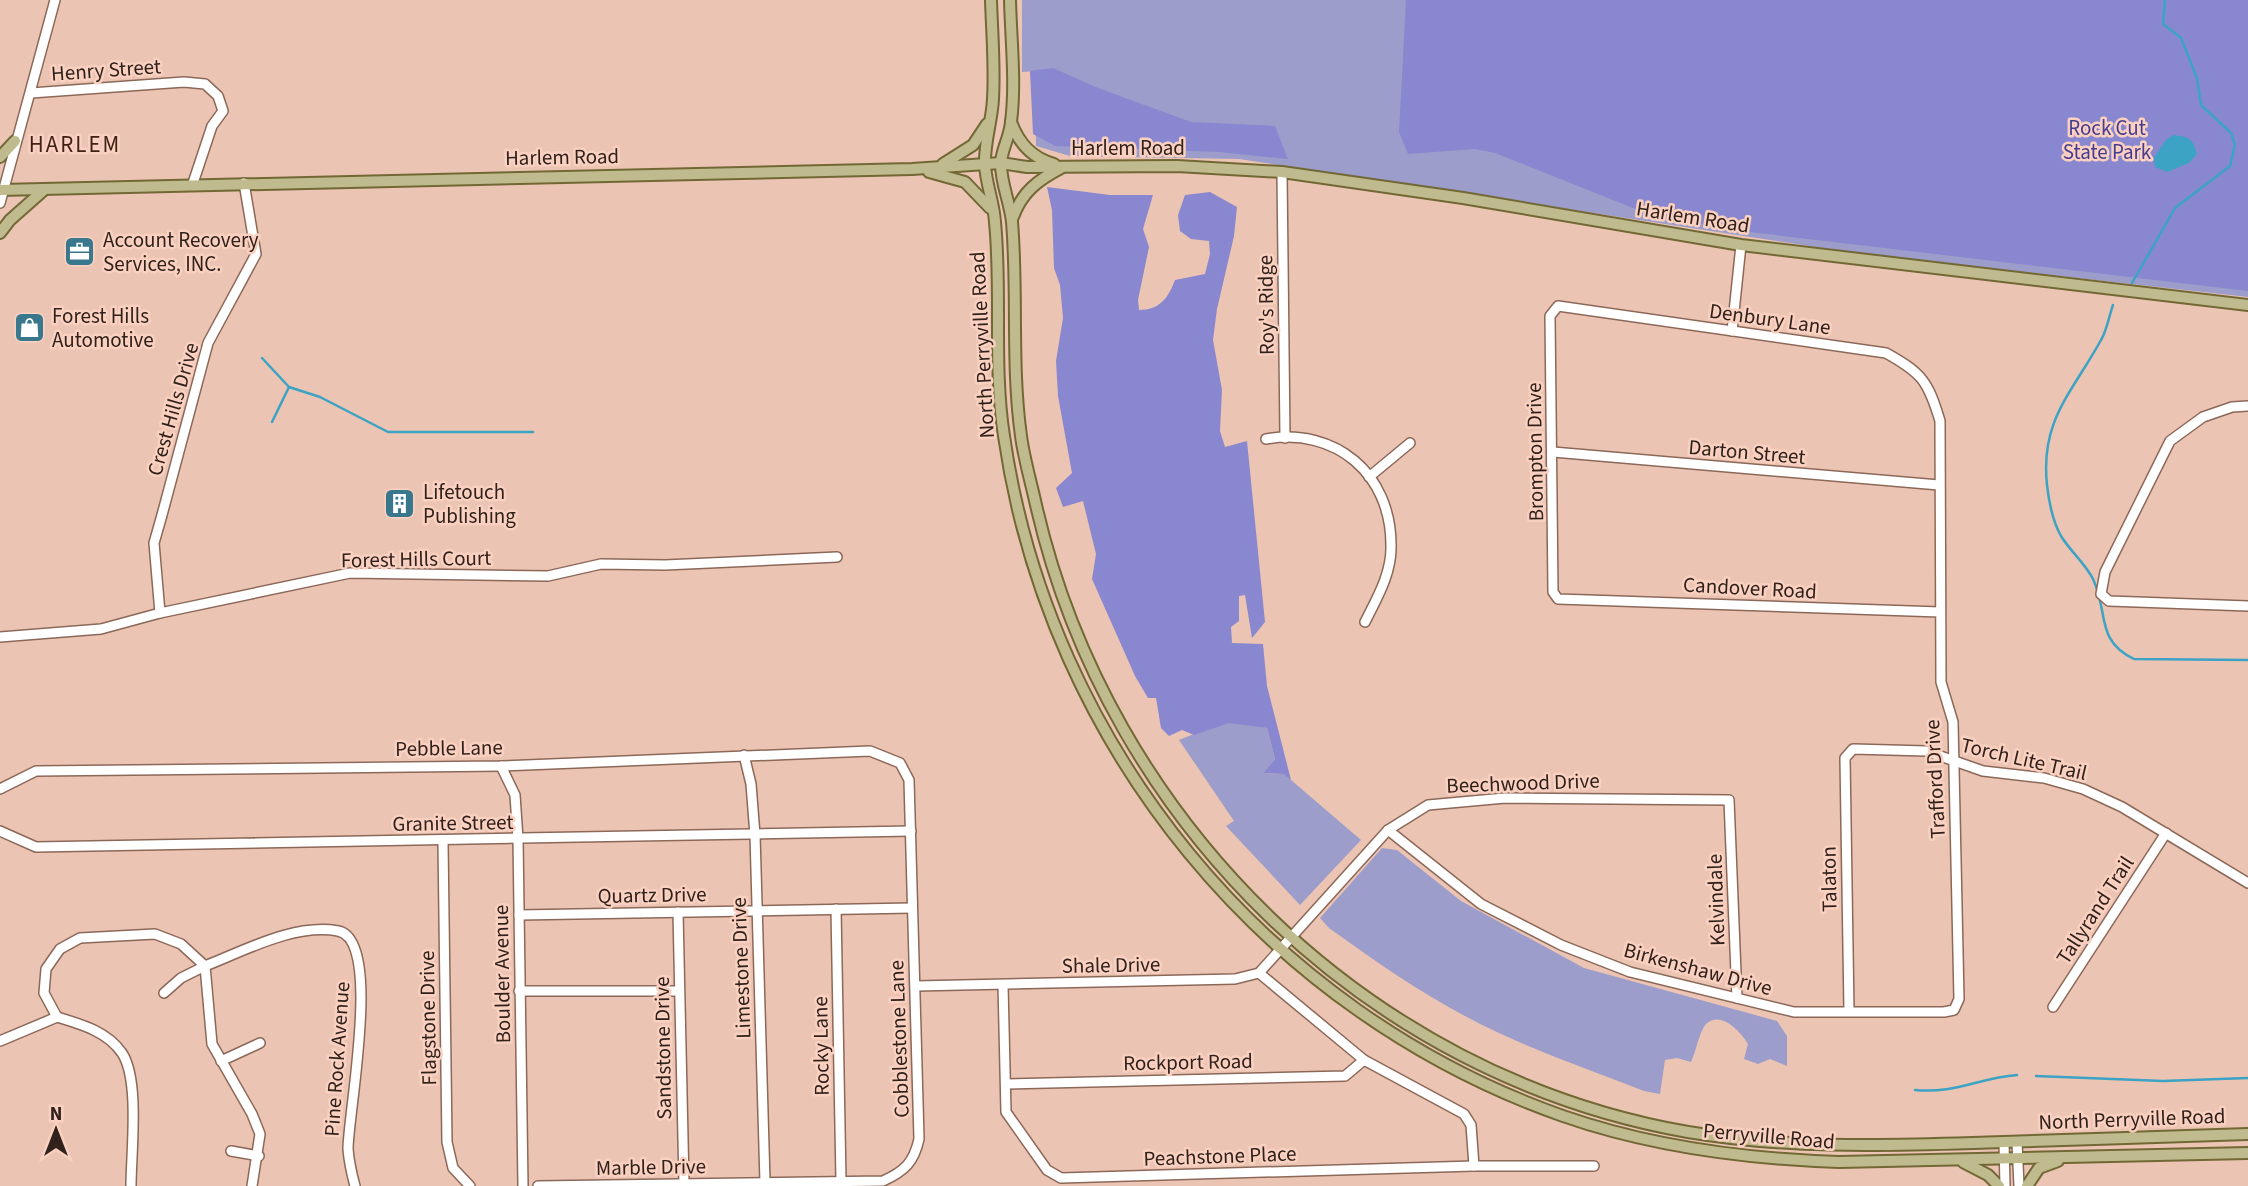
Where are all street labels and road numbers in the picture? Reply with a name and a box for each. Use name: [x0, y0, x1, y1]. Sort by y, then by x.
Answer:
street label: Henry Street: [50, 51, 162, 89]
street label: Harlem Road: [1071, 133, 1185, 163]
street label: Harlem Road: [505, 141, 619, 173]
street label: Harlem Road: [1634, 193, 1752, 241]
street label: North Perryville Road: [962, 251, 1002, 439]
street label: Roy's Ridge: [1250, 255, 1282, 355]
street label: Denbury Lane: [1707, 296, 1833, 342]
street label: Crest Hills Drive: [140, 339, 206, 479]
street label: Brompton Drive: [1519, 382, 1551, 522]
street label: Darton Street: [1687, 432, 1807, 472]
street label: Forest Hills Court: [341, 543, 491, 575]
street label: Candover Road: [1682, 570, 1818, 606]
street label: Trafford Drive: [1917, 719, 1953, 839]
street label: Torch Lite Trail: [1958, 730, 2090, 788]
street label: Pebble Lane: [395, 732, 503, 764]
street label: Beechwood Drive: [1446, 765, 1600, 801]
street label: Granite Street: [392, 807, 514, 839]
street label: Talaton: [1813, 846, 1845, 912]
street label: Tallyrand Trail: [2049, 850, 2141, 970]
street label: Kelvindale: [1699, 853, 1733, 947]
street label: Quartz Drive: [597, 879, 707, 911]
street label: Limestone Drive: [724, 897, 758, 1039]
street label: Boulder Avenue: [486, 904, 518, 1044]
street label: Birkenshaw Drive: [1621, 935, 1775, 1003]
street label: Shale Drive: [1061, 949, 1161, 981]
street label: Flagstone Drive: [412, 950, 444, 1086]
street label: Cobblestone Lane: [881, 960, 917, 1118]
street label: Sandstone Drive: [647, 976, 679, 1120]
street label: Pine Rock Avenue: [317, 981, 357, 1137]
street label: Rocky Lane: [805, 996, 837, 1096]
street label: Rockport Road: [1123, 1046, 1253, 1078]
street label: North Perryville Road: [2038, 1101, 2226, 1137]
street label: Perryville Road: [1702, 1115, 1836, 1157]
street label: Peachstone Place: [1143, 1138, 1297, 1174]
street label: Marble Drive: [596, 1151, 706, 1183]

